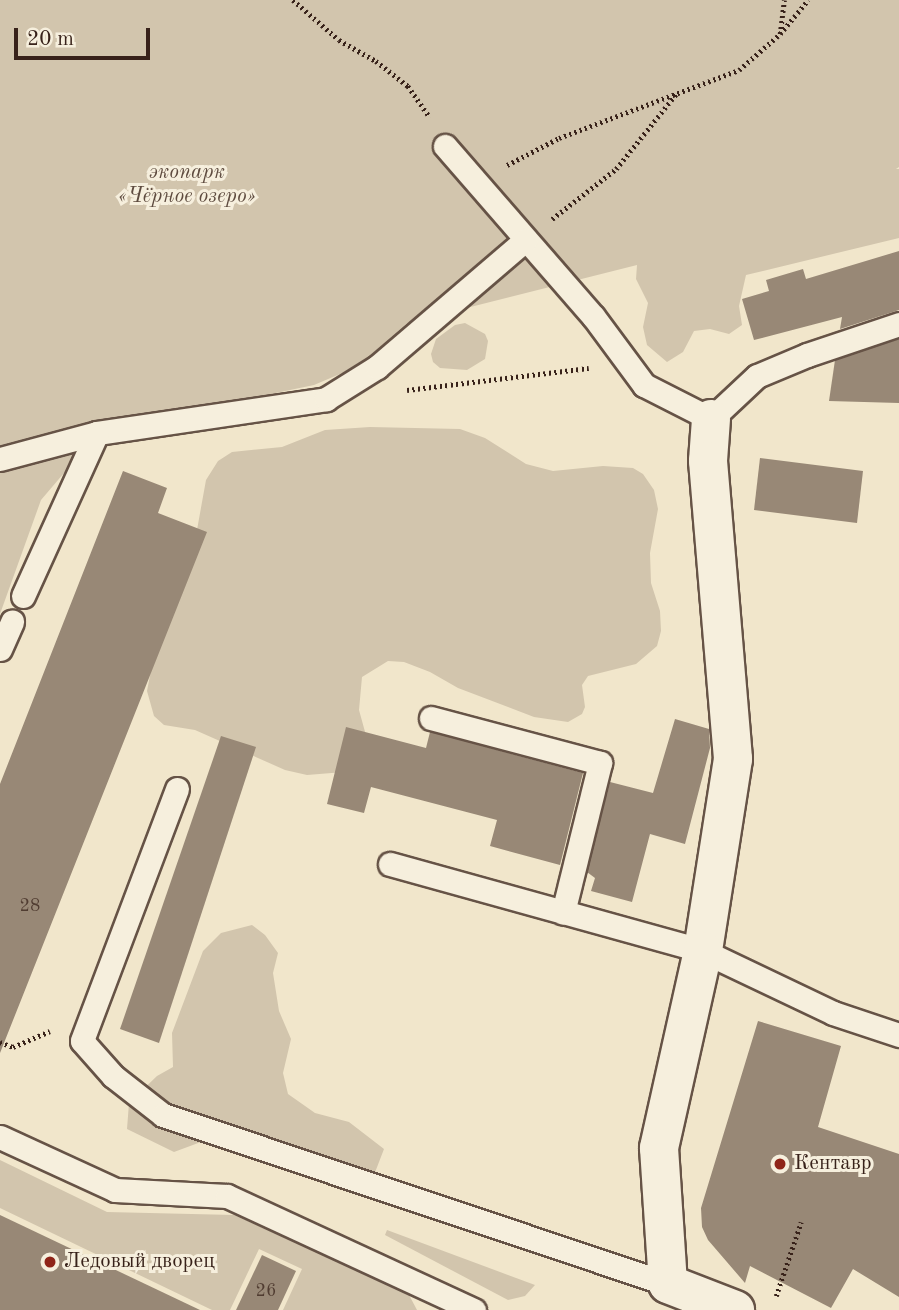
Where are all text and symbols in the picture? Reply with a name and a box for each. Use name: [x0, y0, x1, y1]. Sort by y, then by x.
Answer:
scale bar: [18, 14, 154, 58]
text: 20 m: [27, 29, 74, 50]
park label: экопарк «Чёрное озеро»: [118, 160, 256, 210]
house number: 28: [20, 895, 40, 917]
place label: Кентавр: [794, 1151, 872, 1177]
marker: Кентавр: [772, 1156, 788, 1172]
place label: Ледовый дворец: [64, 1249, 215, 1275]
marker: Ледовый дворец: [42, 1254, 58, 1270]
house number: 26: [256, 1280, 276, 1302]

